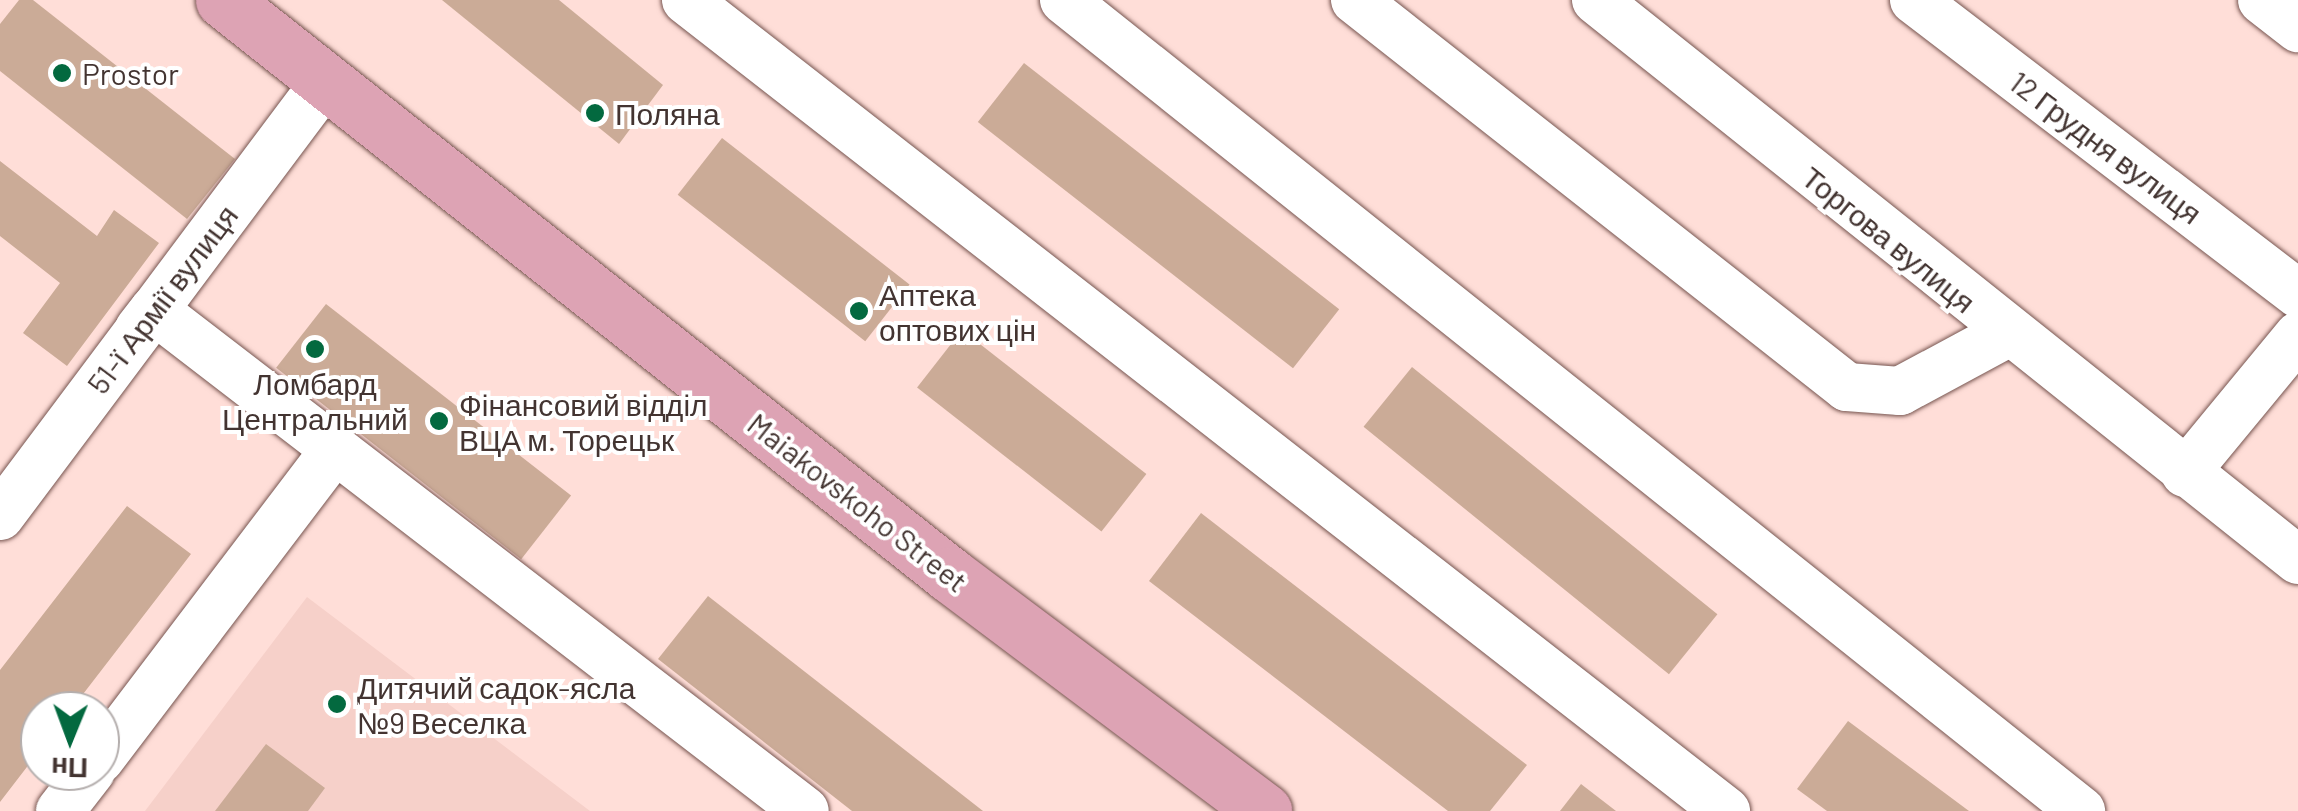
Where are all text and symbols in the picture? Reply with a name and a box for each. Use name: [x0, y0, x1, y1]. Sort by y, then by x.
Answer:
place label: Prostor: [82, 55, 179, 91]
marker: Prostor: [51, 62, 73, 84]
street label: 12 Грудня вулиця: [2003, 63, 2209, 231]
place label: Поляна: [615, 95, 720, 131]
marker: Поляна: [584, 102, 606, 124]
street label: Торгова вулиця: [1795, 158, 1983, 320]
street label: 51-ї Армії вулиця: [79, 198, 245, 400]
place label: Аптека оптових цін: [879, 276, 1036, 346]
marker: Аптека оптових цін: [848, 300, 870, 322]
marker: Ломбард Центральний: [304, 338, 326, 360]
place label: Ломбард Центральний: [222, 365, 408, 436]
place label: Фінансовий відділ ВЦА м. Торецьк: [459, 386, 708, 456]
street label: Maiakovskoho Street: [741, 405, 975, 599]
marker: Фінансовий відділ ВЦА м. Торецьк: [428, 410, 450, 432]
place label: Дитячий садок-ясла №9 Веселка: [357, 669, 635, 740]
north arrow: [20, 691, 120, 791]
marker: Дитячий садок-ясла №9 Веселка: [326, 693, 348, 715]
text: Пн: [51, 752, 88, 786]

